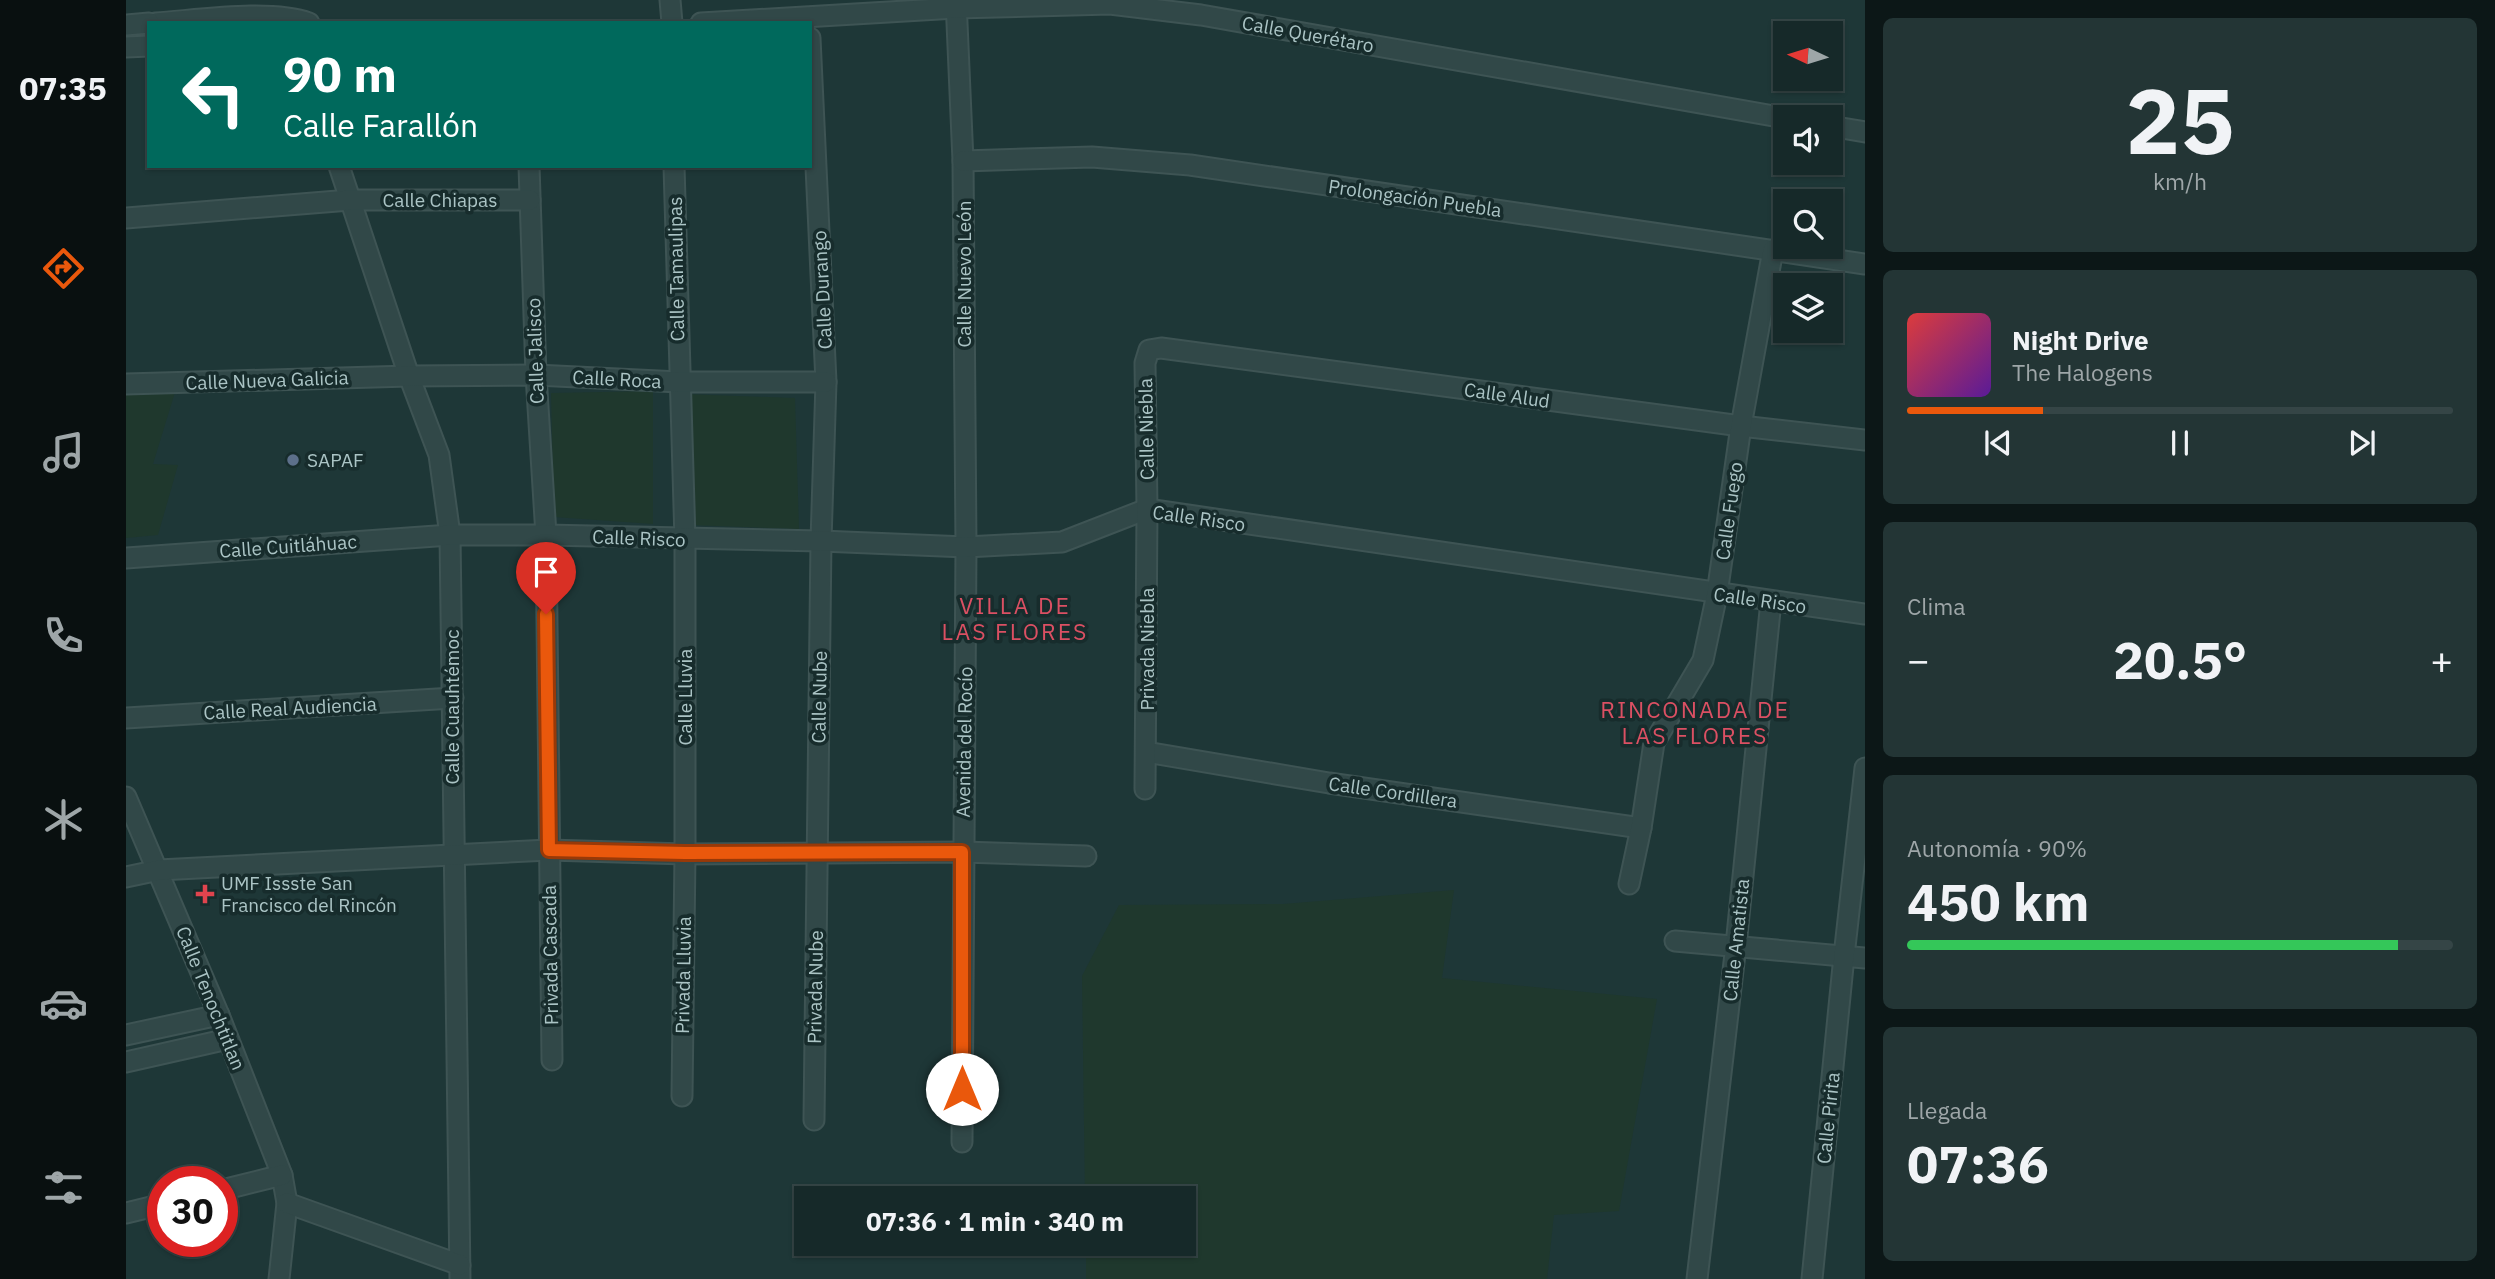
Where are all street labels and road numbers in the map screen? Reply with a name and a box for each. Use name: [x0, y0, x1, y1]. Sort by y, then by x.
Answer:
street label: Calle Querétaro: [1240, 11, 1376, 57]
street label: Prolongación Puebla: [1327, 174, 1503, 222]
street label: Calle Chiapas: [382, 188, 498, 212]
street label: Calle Tamaulipas: [663, 196, 689, 342]
street label: Calle Nuevo León: [952, 200, 976, 348]
street label: Calle Durango: [807, 230, 837, 350]
street label: Calle Jalisco: [521, 298, 549, 404]
street label: Calle Nueva Galicia: [185, 365, 349, 395]
street label: Calle Roca: [572, 365, 662, 393]
street label: Calle Alud: [1463, 377, 1551, 413]
street label: Calle Niebla: [1133, 378, 1159, 480]
street label: Calle Fuego: [1710, 460, 1748, 562]
street label: Calle Risco: [1151, 500, 1247, 536]
street label: Calle Risco: [592, 524, 686, 552]
street label: Calle Cuitláhuac: [218, 529, 358, 563]
street label: Calle Risco: [1712, 582, 1808, 618]
street label: Privada Niebla: [1135, 588, 1159, 710]
street label: Calle Cuauhtémoc: [440, 629, 464, 785]
street label: Calle Lluvia: [673, 649, 697, 745]
street label: Calle Nube: [806, 650, 832, 744]
street label: Avenida del Rocío: [951, 666, 977, 818]
street label: Calle Real Audiencia: [203, 691, 377, 725]
street label: Calle Cordillera: [1327, 771, 1459, 813]
street label: Calle Amatista: [1718, 877, 1754, 1003]
street label: Privada Cascada: [537, 885, 563, 1025]
street label: Privada Lluvia: [670, 916, 696, 1034]
street label: Calle Tenochtitlan: [171, 923, 251, 1073]
street label: Privada Nube: [802, 930, 828, 1044]
street label: Calle Pirita: [1811, 1071, 1845, 1165]

